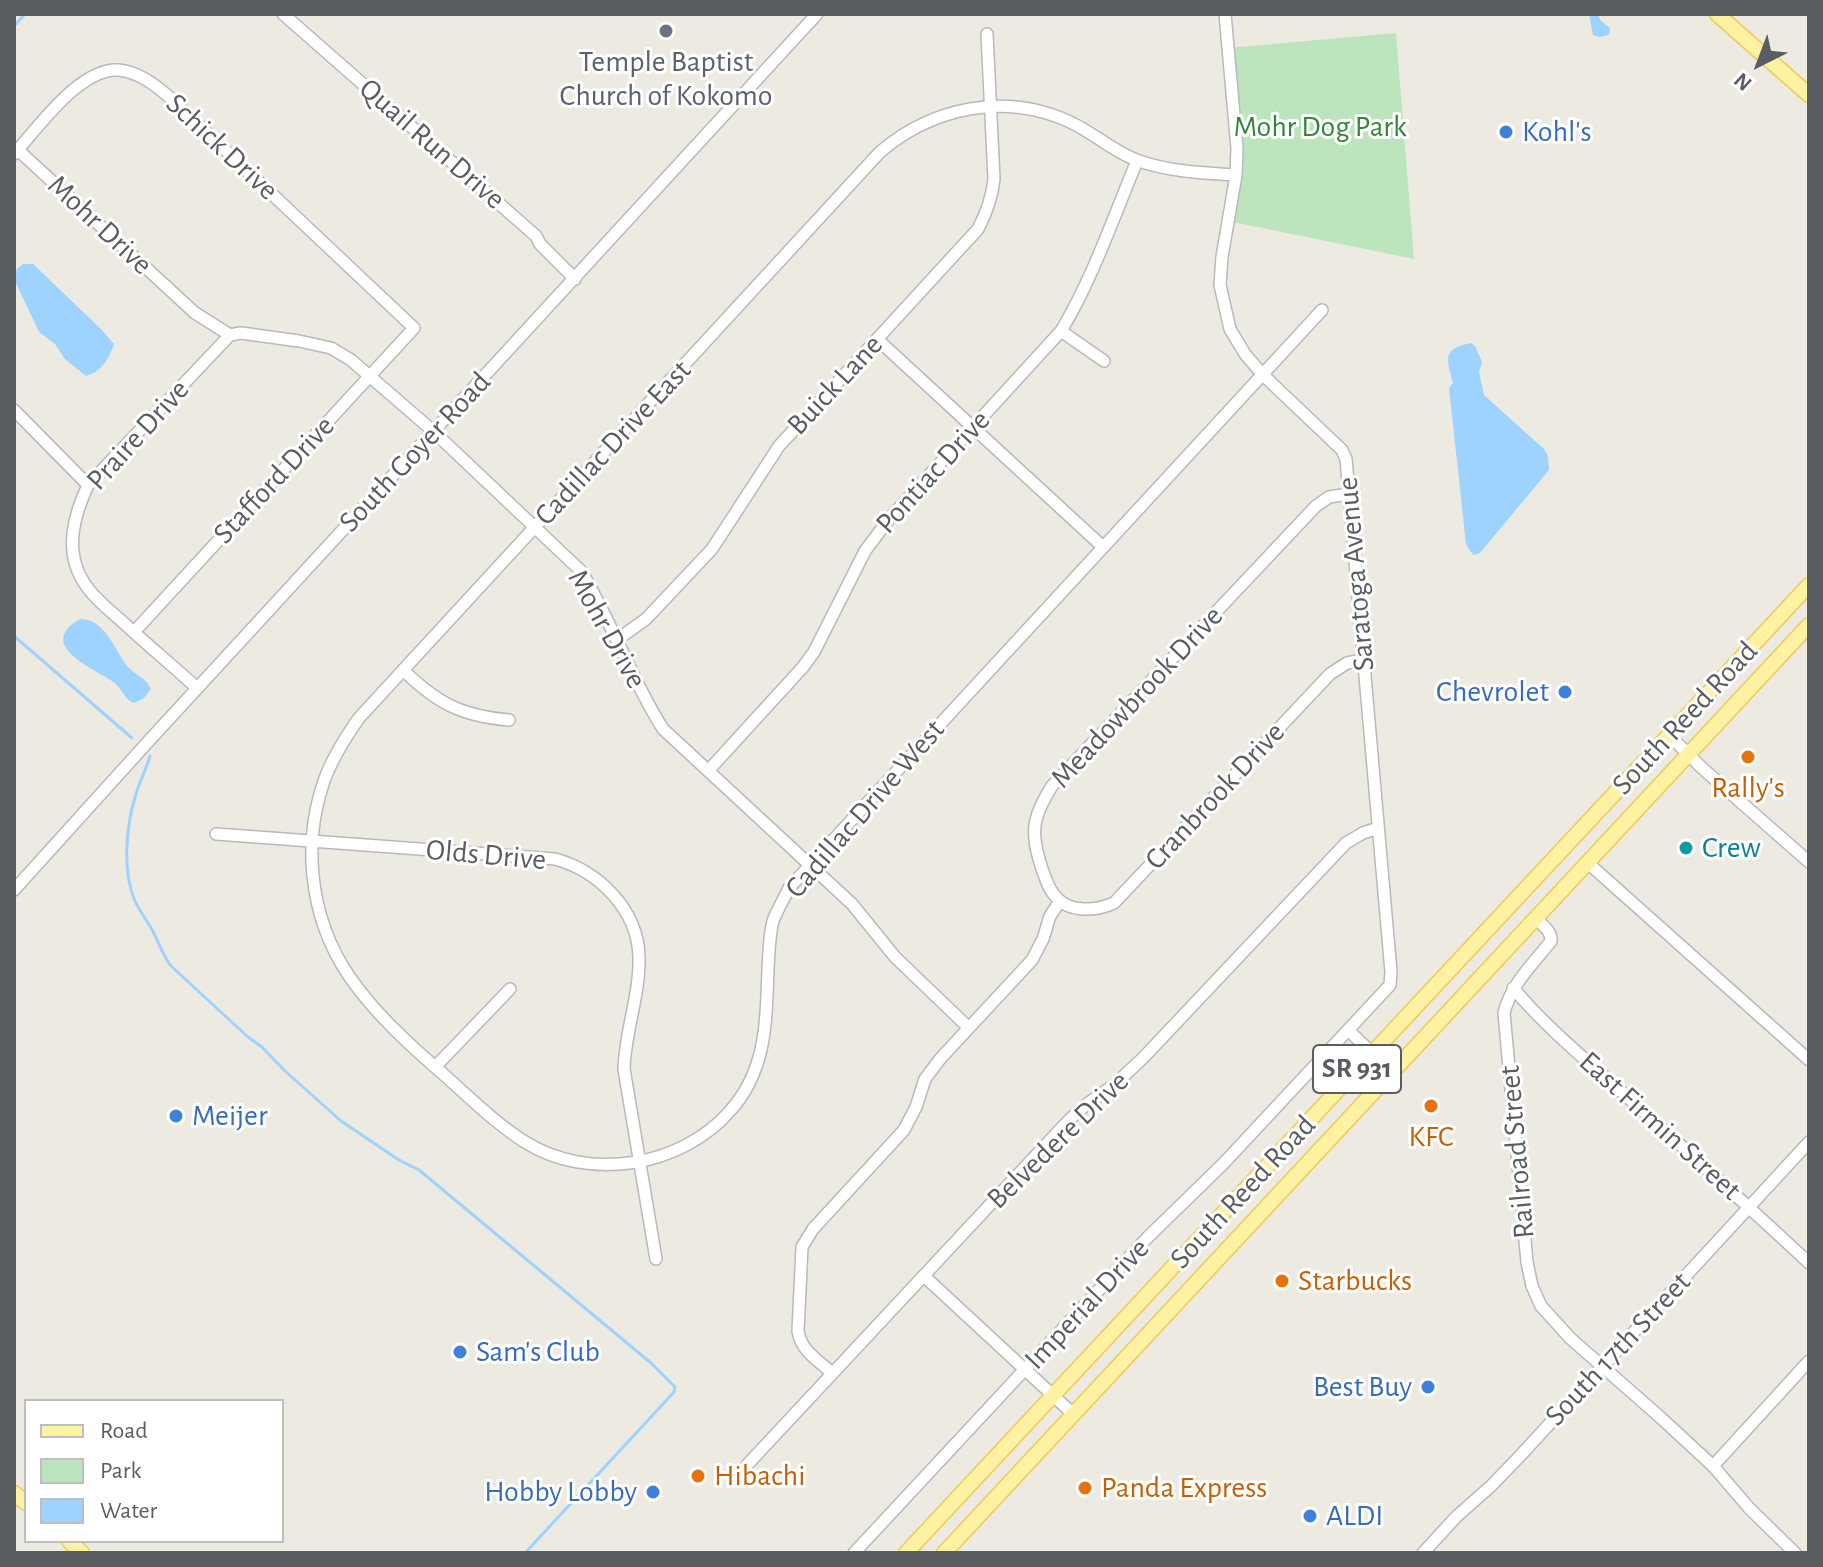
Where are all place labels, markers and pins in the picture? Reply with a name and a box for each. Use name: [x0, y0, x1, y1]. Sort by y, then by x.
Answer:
marker: Temple Baptist Church of Kokomo: [657, 22, 675, 40]
place label: Temple Baptist Church of Kokomo: [560, 44, 772, 114]
place label: Kohl's: [1522, 114, 1592, 150]
marker: Kohl's: [1497, 123, 1515, 141]
place label: Chevrolet: [1436, 674, 1549, 710]
marker: Chevrolet: [1556, 683, 1574, 701]
marker: Rally's: [1739, 748, 1757, 766]
place label: Rally's: [1711, 770, 1785, 806]
place label: Crew: [1702, 830, 1761, 866]
marker: Crew: [1677, 839, 1695, 857]
marker: KFC: [1422, 1097, 1440, 1115]
place label: Meijer: [192, 1098, 268, 1134]
marker: Meijer: [167, 1107, 185, 1125]
place label: KFC: [1409, 1119, 1453, 1155]
place label: Starbucks: [1298, 1263, 1412, 1299]
marker: Starbucks: [1273, 1272, 1291, 1290]
place label: Sam's Club: [476, 1334, 600, 1370]
marker: Sam's Club: [451, 1343, 469, 1361]
place label: Best Buy: [1313, 1369, 1412, 1405]
marker: Best Buy: [1419, 1378, 1437, 1396]
place label: Hibachi: [714, 1458, 805, 1494]
marker: Hibachi: [689, 1467, 707, 1485]
place label: Panda Express: [1101, 1470, 1267, 1506]
place label: Hobby Lobby: [484, 1474, 637, 1510]
marker: Panda Express: [1076, 1479, 1094, 1497]
marker: Hobby Lobby: [644, 1483, 662, 1501]
place label: ALDI: [1326, 1498, 1383, 1534]
marker: ALDI: [1301, 1507, 1319, 1525]

